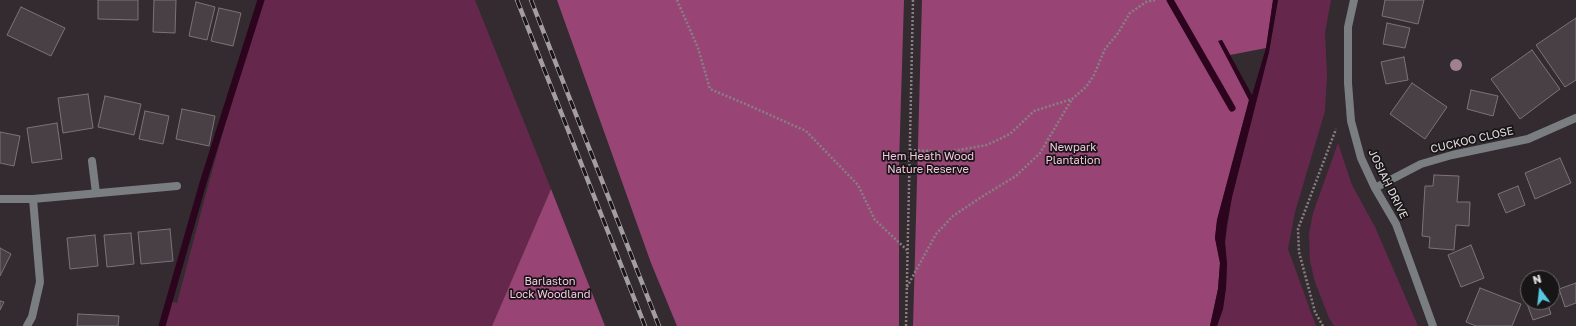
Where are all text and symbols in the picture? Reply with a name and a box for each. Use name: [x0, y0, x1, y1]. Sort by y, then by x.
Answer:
street label: CUCKOO CLOSE: [1429, 124, 1515, 156]
park label: Newpark Plantation: [1046, 141, 1100, 167]
street label: JOSIAH DRIVE: [1365, 147, 1411, 221]
park label: Hem Heath Wood Nature Reserve: [882, 150, 974, 176]
north arrow: [1520, 270, 1560, 310]
text: N: [1531, 272, 1543, 286]
park label: Barlaston Lock Woodland: [509, 275, 591, 301]

